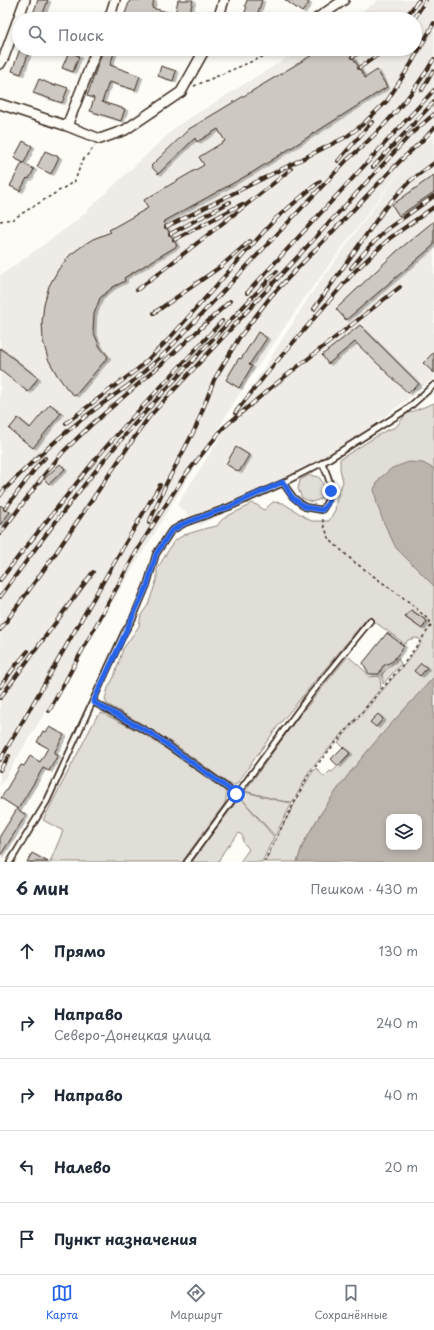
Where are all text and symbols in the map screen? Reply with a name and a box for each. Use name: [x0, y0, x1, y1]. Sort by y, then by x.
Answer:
search box: [12, 12, 422, 56]
icon: search: [26, 23, 48, 45]
text: Поиск: [58, 23, 104, 46]
route end: [322, 482, 340, 500]
route start: [227, 785, 245, 803]
map controls: [386, 814, 422, 850]
button: layers: [386, 814, 422, 850]
text: 6 мин: [16, 875, 69, 901]
text: Пешком · 430 m: [310, 879, 418, 898]
text: Прямо: [54, 939, 105, 962]
icon: ahead: [16, 940, 38, 962]
text: 130 m: [379, 941, 418, 960]
text: Направо: [54, 1002, 123, 1025]
icon: right: [16, 1012, 38, 1034]
text: 240 m: [376, 1013, 418, 1032]
text: Северо-Донецкая улица: [54, 1025, 211, 1044]
text: Направо: [54, 1083, 123, 1106]
icon: right: [16, 1084, 38, 1106]
text: 40 m: [384, 1085, 418, 1104]
text: Налево: [54, 1155, 111, 1178]
icon: left: [16, 1156, 38, 1178]
text: 20 m: [384, 1157, 418, 1176]
text: Пункт назначения: [54, 1227, 197, 1250]
icon: arrive: [16, 1228, 38, 1250]
tab: Карта: [46, 1282, 78, 1323]
tab: Маршрут: [170, 1282, 222, 1323]
tab: Сохранённые: [314, 1282, 388, 1323]

